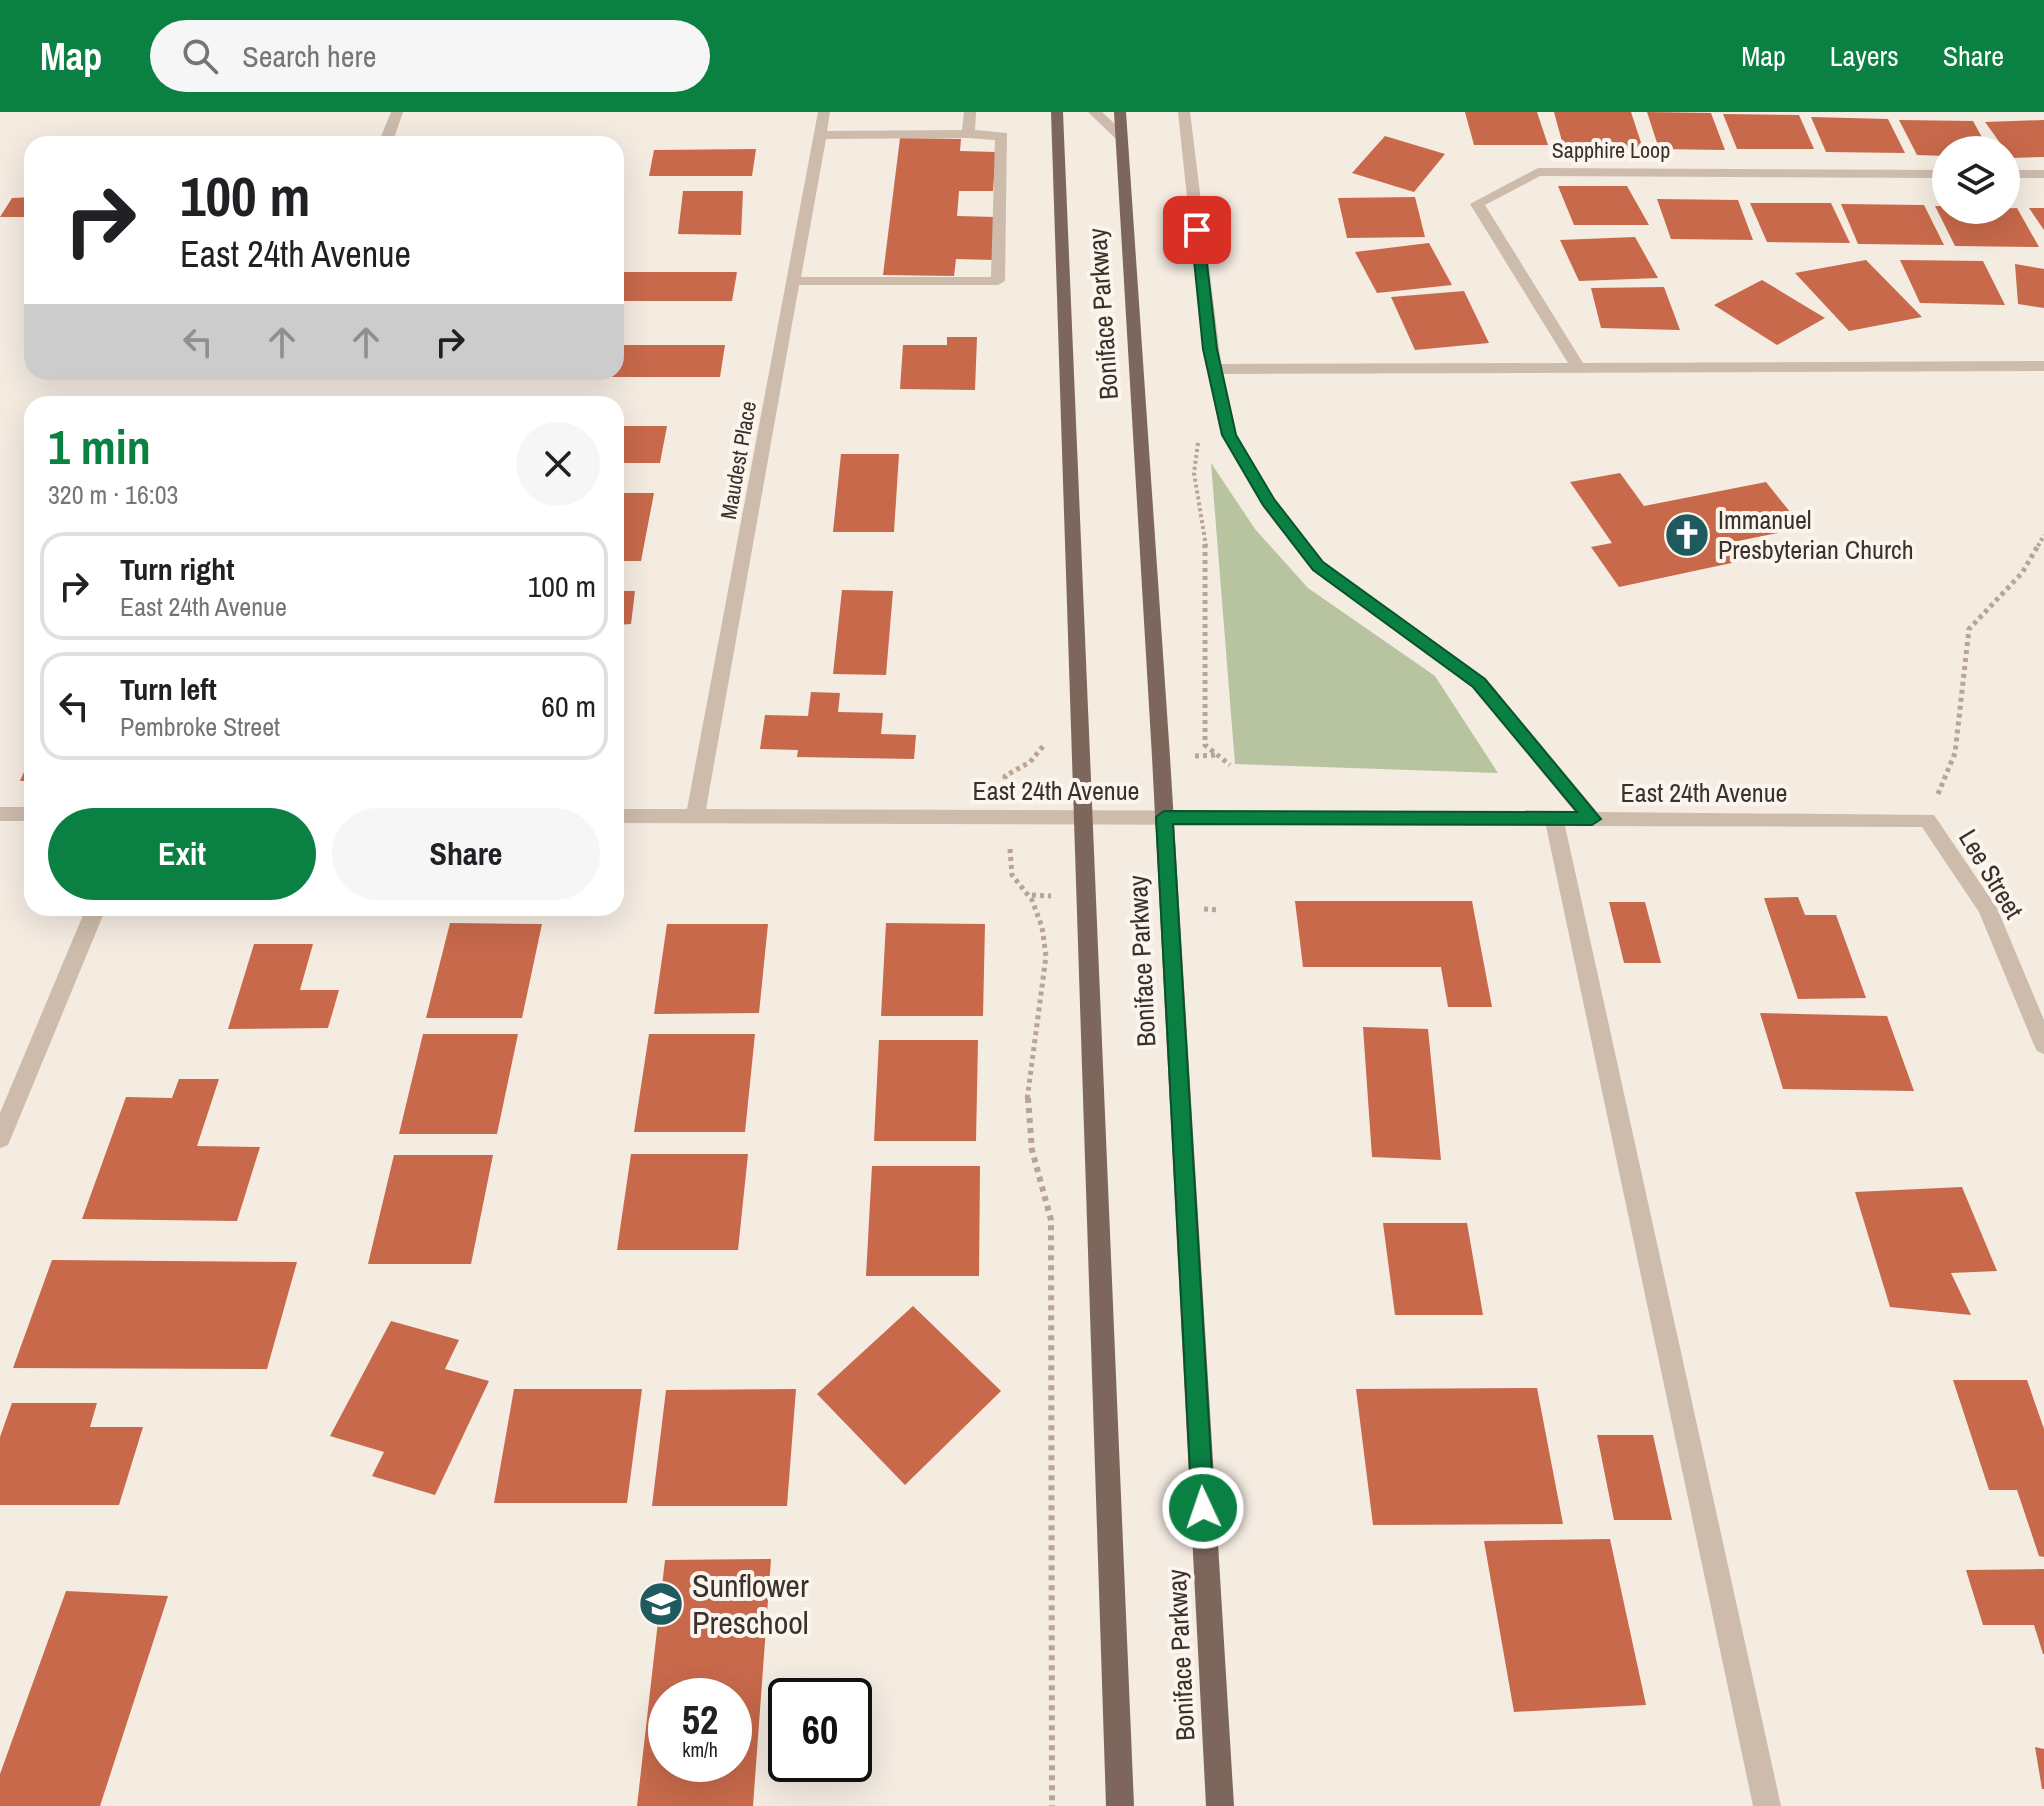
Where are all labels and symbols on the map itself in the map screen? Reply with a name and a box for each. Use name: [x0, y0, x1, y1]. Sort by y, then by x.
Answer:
street label: Sapphire Loop: [1552, 135, 1670, 165]
pin: [1163, 196, 1231, 264]
street label: Boniface Parkway: [1079, 227, 1126, 401]
street label: Maudest Place: [713, 399, 763, 521]
place label: Immanuel Presbyterian Church: [1718, 502, 1914, 567]
church icon: Immanuel Presbyterian Church: [1663, 511, 1711, 559]
street label: East 24th Avenue: [973, 773, 1139, 808]
street label: East 24th Avenue: [1621, 775, 1787, 810]
street label: Lee Street: [1951, 823, 2032, 925]
street label: Boniface Parkway: [1120, 874, 1163, 1048]
position arrow: [1161, 1466, 1245, 1550]
place label: Sunflower Preschool: [692, 1564, 809, 1644]
street label: Boniface Parkway: [1159, 1568, 1202, 1742]
school or university icon: Sunflower Preschool: [637, 1580, 685, 1628]
speed limit sign: 60: [768, 1678, 872, 1782]

